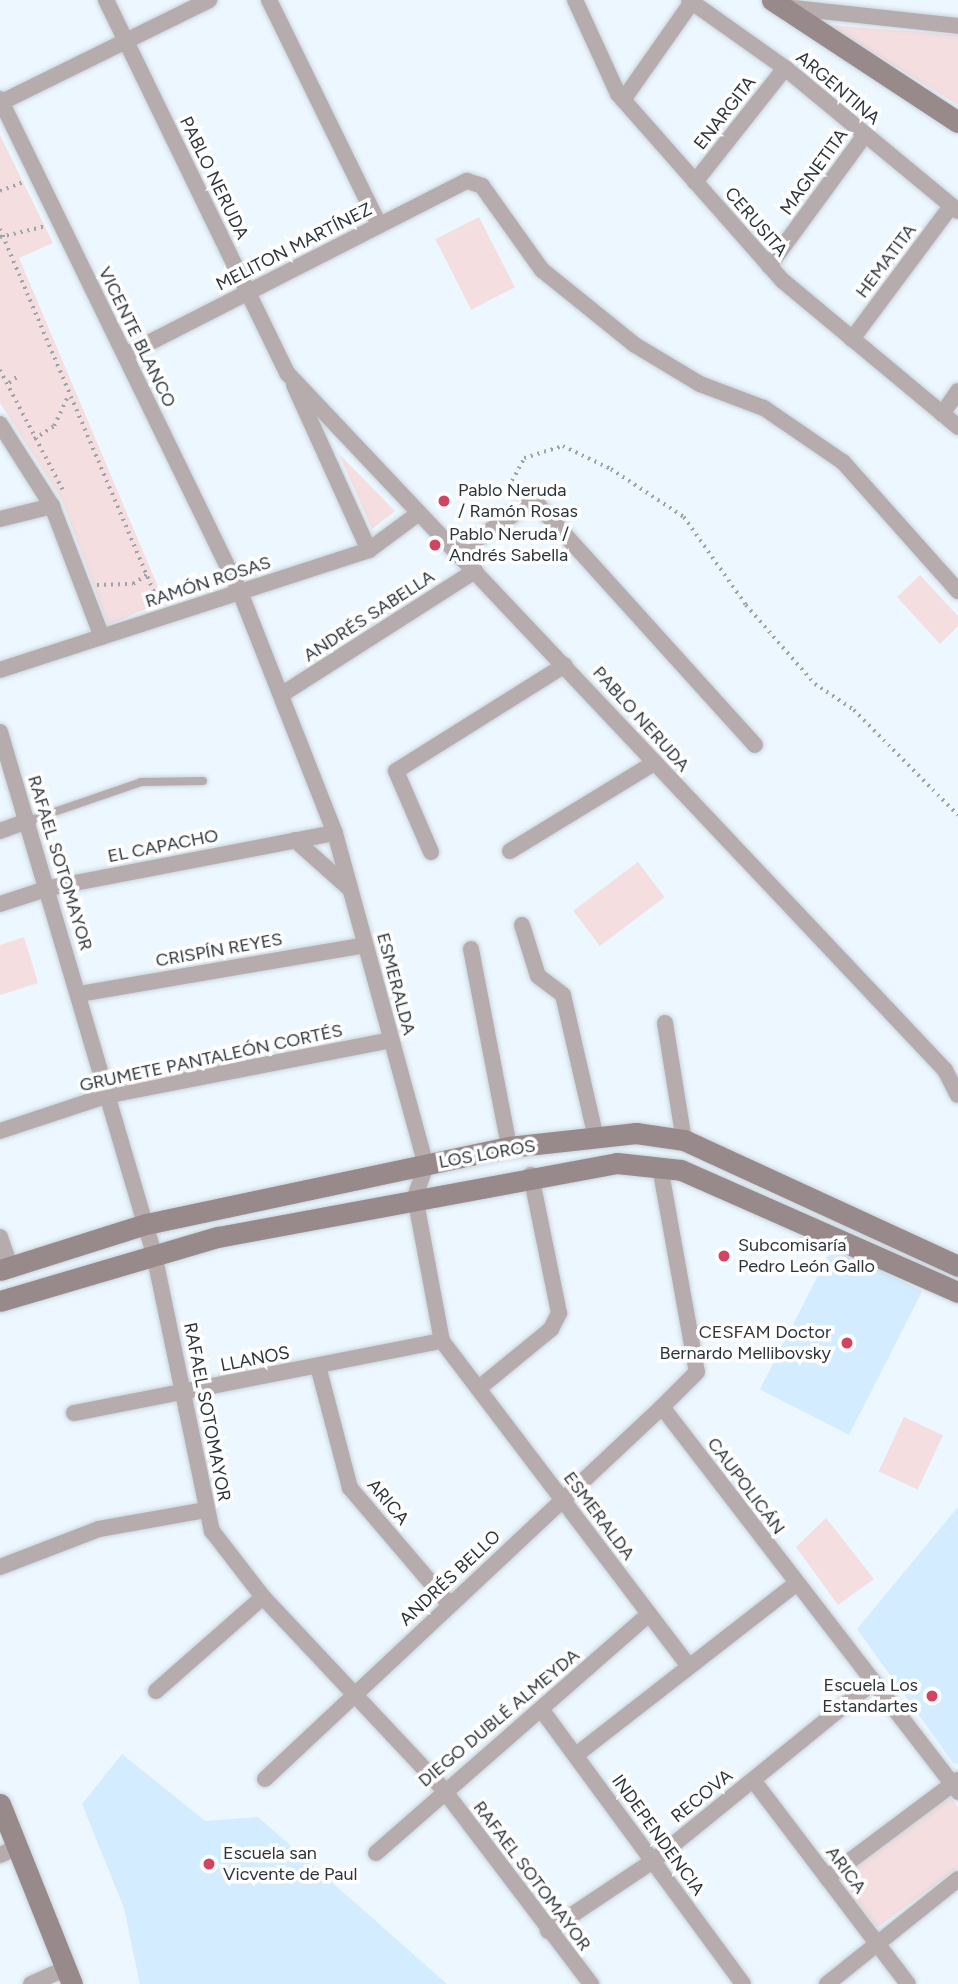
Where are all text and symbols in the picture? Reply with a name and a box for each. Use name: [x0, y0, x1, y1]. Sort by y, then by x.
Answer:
street label: ARGENTINA: [792, 47, 884, 129]
street label: ENARGITA: [690, 72, 760, 154]
street label: PABLO NERUDA: [175, 113, 253, 243]
street label: MAGNETITA: [776, 125, 852, 219]
street label: CERUSITA: [720, 183, 792, 261]
street label: MELITON MARTÍNEZ: [212, 198, 376, 296]
street label: HEMATITA: [851, 220, 921, 302]
street label: VICENTE BLANCO: [94, 263, 180, 411]
place label: Pablo Neruda / Ramón Rosas: [458, 480, 578, 522]
marker: Pablo Neruda / Ramón Rosas: [436, 493, 452, 509]
place label: Pablo Neruda / Andrés Sabella: [449, 524, 569, 566]
marker: Pablo Neruda / Andrés Sabella: [427, 537, 443, 553]
street label: RAMÓN ROSAS: [143, 552, 273, 612]
street label: ANDRÉS SABELLA: [299, 566, 439, 666]
street label: PABLO NERUDA: [588, 662, 694, 776]
street label: RAFAEL SOTOMAYOR: [23, 773, 97, 953]
street label: EL CAPACHO: [106, 825, 220, 867]
street label: CRISPÍN REYES: [154, 928, 284, 972]
street label: ESMERALDA: [372, 930, 420, 1038]
street label: GRUMETE PANTALEÓN CORTÉS: [78, 1020, 344, 1096]
street label: LOS LOROS: [437, 1135, 537, 1173]
place label: Subcomisaría Pedro León Gallo: [738, 1235, 875, 1278]
marker: Subcomisaría Pedro León Gallo: [716, 1248, 732, 1264]
street label: RAFAEL SOTOMAYOR: [179, 1321, 235, 1503]
place label: CESFAM Doctor Bernardo Mellibovsky: [660, 1322, 831, 1364]
marker: CESFAM Doctor Bernardo Mellibovsky: [837, 1333, 857, 1353]
street label: LLANOS: [219, 1342, 291, 1376]
street label: CAUPOLICÁN: [703, 1433, 789, 1539]
street label: ESMERALDA: [559, 1468, 639, 1564]
street label: ARICA: [363, 1475, 413, 1529]
street label: ANDRÉS BELLO: [395, 1526, 505, 1630]
street label: DIEGO DUBLÉ ALMEYDA: [414, 1644, 584, 1792]
place label: Escuela Los Estandartes: [822, 1675, 918, 1718]
marker: Escuela Los Estandartes: [924, 1688, 940, 1704]
street label: RECOVA: [667, 1765, 737, 1827]
street label: INDEPENDENCIA: [607, 1770, 709, 1900]
street label: RAFAEL SOTOMAYOR: [469, 1797, 595, 1955]
street label: ARICA: [821, 1842, 871, 1898]
place label: Escuela san Vicvente de Paul: [223, 1843, 357, 1885]
marker: Escuela san Vicvente de Paul: [201, 1856, 217, 1872]

